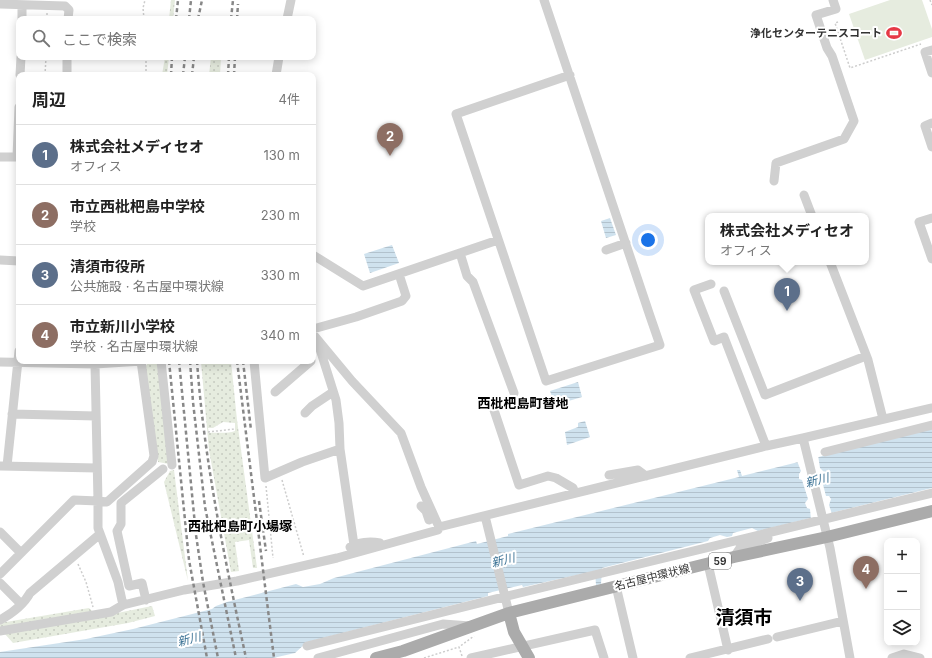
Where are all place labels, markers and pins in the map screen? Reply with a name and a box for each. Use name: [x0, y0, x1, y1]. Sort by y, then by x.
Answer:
sports icon: 浄化センターテニスコート: [885, 24, 903, 42]
place label: 浄化センターテニスコート: [750, 26, 882, 40]
pin: 2: [377, 123, 403, 156]
pin: 1: [774, 278, 800, 311]
pin: 4: [853, 556, 879, 589]
pin: 3: [787, 568, 813, 601]

